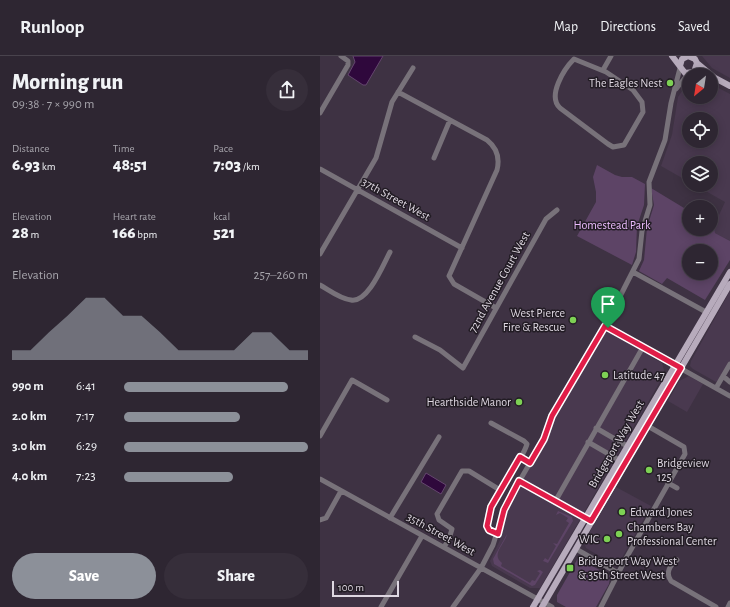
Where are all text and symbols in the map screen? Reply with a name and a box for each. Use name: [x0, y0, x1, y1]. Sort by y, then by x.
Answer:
text: Runloop: [20, 18, 84, 37]
text: Map: [554, 20, 578, 34]
text: Directions: [600, 20, 656, 34]
text: Saved: [678, 20, 710, 34]
north arrow: [682, 68, 718, 104]
map controls: [682, 68, 718, 280]
button: share: [266, 69, 308, 111]
text: Morning run: [12, 71, 123, 93]
place label: The Eagles Nest: [589, 77, 662, 89]
marker: The Eagles Nest: [665, 78, 675, 88]
text: 09:38 · 7 × 990 m: [12, 98, 94, 111]
button: locate: [682, 112, 718, 148]
text: Distance: [12, 143, 49, 154]
text: Time: [113, 143, 135, 154]
text: Pace: [213, 143, 233, 154]
text: 6.93: [12, 156, 40, 173]
text: 48:51: [113, 156, 148, 173]
text: 7:03: [213, 156, 241, 173]
button: layers: [682, 156, 718, 192]
text: km: [40, 161, 56, 172]
text: /km: [241, 161, 260, 172]
street label: 37th Street West: [360, 175, 432, 223]
button: +: [682, 200, 718, 236]
text: Elevation: [12, 211, 52, 222]
text: Heart rate: [113, 211, 156, 222]
text: kcal: [213, 211, 230, 222]
park label: Homestead Park: [574, 219, 651, 231]
text: 28: [12, 224, 29, 241]
text: 166: [113, 224, 136, 241]
text: 521: [213, 224, 235, 241]
text: m: [29, 229, 39, 240]
text: bpm: [136, 229, 157, 240]
street label: 72nd Avenue Court West: [466, 229, 532, 334]
button: −: [682, 244, 718, 280]
text: Elevation: [12, 269, 59, 282]
text: 257–260 m: [254, 269, 308, 282]
pin: [591, 287, 625, 328]
icon: arrive: [597, 293, 619, 315]
place label: West Pierce Fire & Rescue: [503, 307, 565, 333]
marker: West Pierce Fire & Rescue: [568, 315, 578, 325]
place label: Latitude 47: [613, 369, 665, 381]
marker: Latitude 47: [600, 370, 610, 380]
text: 990 m: [12, 380, 44, 393]
text: 6:41: [76, 380, 96, 393]
place label: Hearthside Manor: [426, 396, 511, 408]
marker: Hearthside Manor: [514, 397, 524, 407]
street label: Bridgeport Way West: [586, 398, 647, 490]
text: 2.0 km: [12, 410, 47, 423]
text: 7:17: [76, 410, 94, 423]
text: 3.0 km: [12, 440, 46, 453]
text: 6:29: [76, 440, 97, 453]
place label: Bridgeview 125: [657, 457, 709, 483]
marker: Bridgeview 125: [644, 465, 654, 475]
text: 4.0 km: [12, 470, 47, 483]
text: 7:23: [76, 470, 96, 483]
place label: Edward Jones: [630, 506, 692, 518]
marker: Edward Jones: [617, 507, 627, 517]
street label: 35th Street West: [405, 510, 477, 558]
place label: Chambers Bay Professional Center: [627, 521, 717, 547]
marker: Chambers Bay Professional Center: [614, 529, 624, 539]
place label: WIC: [579, 533, 599, 545]
marker: WIC: [602, 534, 612, 544]
button: Save: [12, 553, 156, 599]
button: Share: [164, 553, 308, 599]
place label: Bridgeport Way West & 35th Street West: [578, 555, 677, 581]
marker: Bridgeport Way West & 35th Street West: [565, 563, 575, 573]
scale bar: [332, 579, 399, 598]
text: 100 m: [338, 582, 364, 593]

